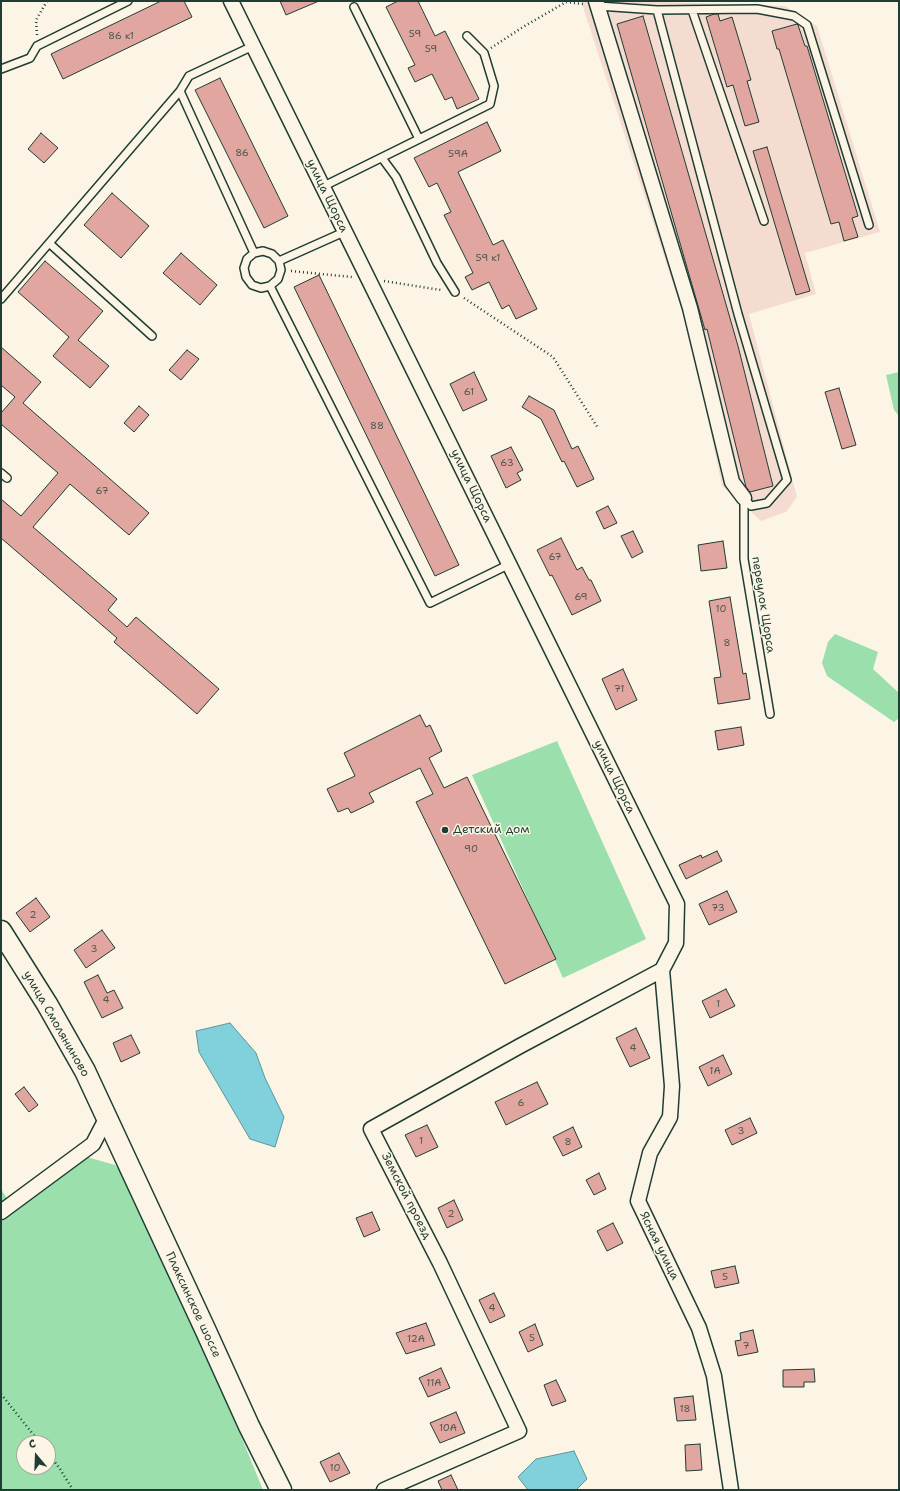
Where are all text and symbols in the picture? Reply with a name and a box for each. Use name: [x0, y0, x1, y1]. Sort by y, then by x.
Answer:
house number: 59: [409, 28, 421, 40]
house number: 86 к1: [108, 30, 134, 42]
house number: 59: [425, 43, 437, 55]
house number: 86: [235, 147, 249, 159]
house number: 59А: [448, 148, 468, 160]
street label: улица Щорса: [303, 157, 351, 235]
house number: 59 к1: [476, 252, 500, 264]
house number: 61: [464, 386, 474, 398]
house number: 88: [370, 420, 384, 432]
street label: улица Щорса: [447, 447, 495, 525]
house number: 63: [500, 457, 514, 469]
house number: 67: [96, 485, 108, 497]
house number: 67: [549, 551, 561, 563]
street label: переулок Щорса: [748, 556, 778, 654]
house number: 69: [574, 591, 588, 603]
house number: 10: [716, 603, 726, 615]
house number: 8: [724, 637, 730, 649]
house number: 71: [614, 683, 624, 695]
street label: улица Щорса: [590, 738, 638, 816]
place label: Детский дом: [453, 823, 530, 837]
marker: Детский дом: [440, 825, 450, 835]
house number: 90: [464, 843, 478, 855]
house number: 73: [711, 902, 725, 914]
house number: 2: [30, 909, 36, 921]
house number: 3: [91, 943, 97, 955]
street label: улица Смоляниново: [20, 968, 92, 1080]
house number: 4: [103, 994, 109, 1006]
house number: 1: [716, 998, 720, 1010]
house number: 4: [630, 1042, 636, 1054]
house number: 1А: [709, 1065, 721, 1077]
house number: 6: [518, 1097, 524, 1109]
house number: 3: [738, 1125, 744, 1137]
house number: 1: [419, 1135, 423, 1147]
house number: 8: [565, 1136, 571, 1148]
street label: Земской проезд: [378, 1150, 434, 1242]
house number: 2: [448, 1208, 454, 1220]
street label: Ясная улица: [636, 1209, 682, 1283]
street label: Плаксинское шоссе: [162, 1250, 224, 1360]
house number: 5: [722, 1271, 728, 1283]
house number: 4: [489, 1302, 495, 1314]
house number: 5: [529, 1332, 535, 1344]
house number: 12А: [407, 1333, 425, 1345]
house number: 7: [743, 1340, 749, 1352]
house number: 11А: [426, 1377, 442, 1389]
house number: 18: [679, 1403, 691, 1415]
house number: 10А: [439, 1422, 457, 1434]
north arrow: [16, 1435, 56, 1475]
text: С: [27, 1436, 38, 1452]
house number: 10: [330, 1462, 340, 1474]

